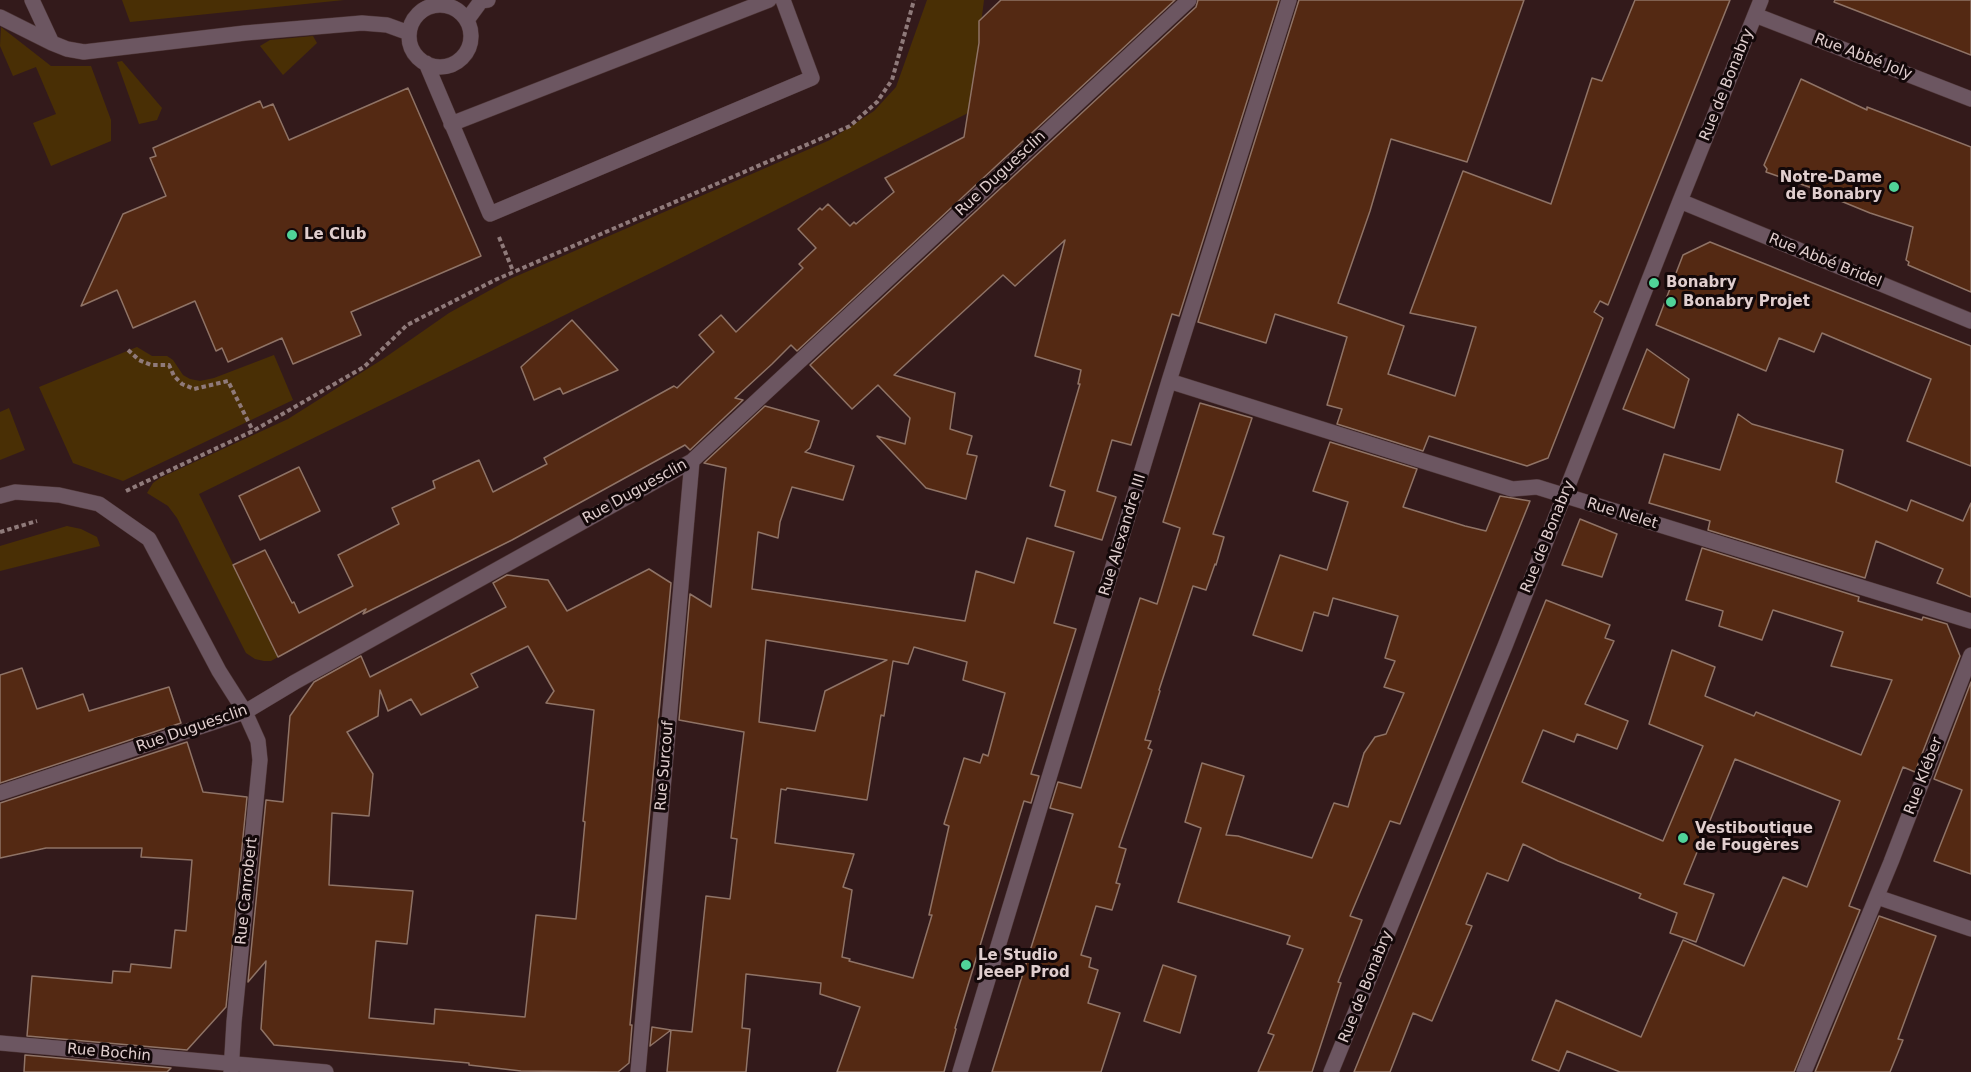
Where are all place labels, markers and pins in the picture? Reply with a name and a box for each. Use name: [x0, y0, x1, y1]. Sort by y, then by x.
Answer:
place label: Notre-Dame de Bonabry: [1780, 169, 1882, 204]
marker: Notre-Dame de Bonabry: [1887, 180, 1901, 194]
place label: Le Club: [304, 226, 367, 244]
marker: Le Club: [285, 228, 299, 242]
place label: Bonabry: [1666, 274, 1736, 292]
marker: Bonabry: [1647, 276, 1661, 290]
place label: Bonabry Projet: [1683, 293, 1810, 311]
marker: Bonabry Projet: [1664, 295, 1678, 309]
place label: Vestiboutique de Fougères: [1695, 820, 1813, 855]
marker: Vestiboutique de Fougères: [1676, 831, 1690, 845]
place label: Le Studio JeeeP Prod: [978, 947, 1070, 982]
marker: Le Studio JeeeP Prod: [959, 958, 973, 972]

